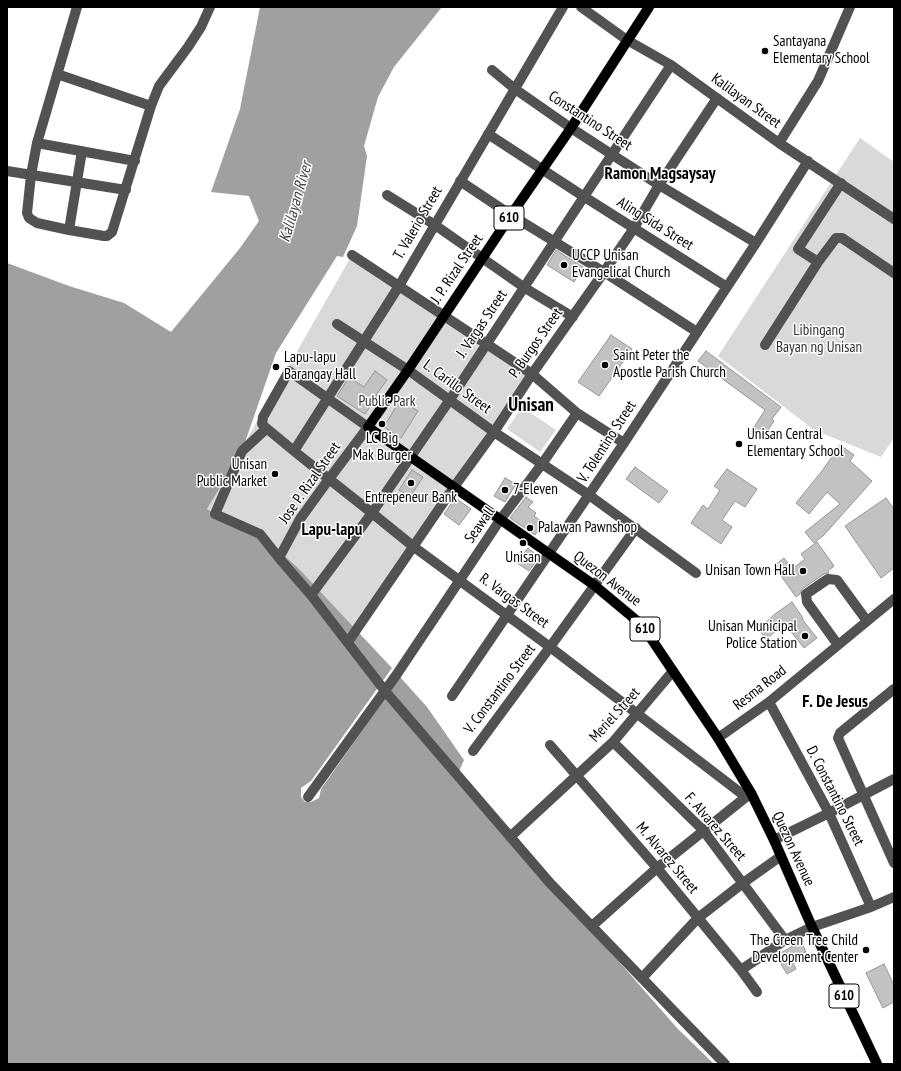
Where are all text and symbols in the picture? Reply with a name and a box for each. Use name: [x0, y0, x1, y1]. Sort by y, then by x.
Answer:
place label: Santayana Elementary School: [773, 33, 870, 68]
marker: Santayana Elementary School: [760, 46, 770, 56]
street label: Kalilayan Street: [708, 70, 784, 132]
street label: Constantino Street: [545, 87, 635, 155]
water label: Kalilayan River: [275, 160, 317, 244]
district label: Ramon Magsaysay: [605, 164, 715, 184]
street label: T. Valerio Street: [390, 183, 446, 263]
street label: Aling Sida Street: [614, 193, 696, 255]
road number: 610: [494, 206, 524, 230]
street label: J. P. Rizal Street: [427, 231, 487, 307]
place label: UCCP Unisan Evangelical Church: [572, 247, 670, 282]
marker: UCCP Unisan Evangelical Church: [559, 260, 569, 270]
street label: J. Vargas Street: [453, 287, 511, 361]
street label: P. Burgos Street: [505, 305, 567, 381]
park label: Libingang Bayan ng Unisan: [776, 322, 862, 357]
place label: Saint Peter the Apostle Parish Church: [613, 347, 726, 382]
place label: Lapu-lapu Barangay Hall: [284, 349, 356, 384]
street label: L. Carillo Street: [419, 356, 495, 418]
marker: Saint Peter the Apostle Parish Church: [600, 360, 610, 370]
marker: Lapu-lapu Barangay Hall: [271, 362, 281, 372]
park label: Public Park: [359, 393, 415, 411]
district label: Unisan: [508, 395, 554, 417]
street label: V. Tolentino Street: [574, 398, 640, 486]
marker: LC Big Mak Burger: [377, 419, 387, 429]
place label: Unisan Central Elementary School: [747, 426, 844, 461]
place label: LC Big Mak Burger: [352, 430, 412, 465]
street label: Jose P. Rizal Street: [275, 439, 345, 527]
marker: Unisan Central Elementary School: [734, 439, 744, 449]
place label: Unisan Public Market: [197, 456, 267, 491]
marker: Unisan Public Market: [270, 469, 280, 479]
marker: Entrepeneur Bank: [406, 478, 416, 488]
place label: 7-Eleven: [513, 481, 558, 499]
marker: 7-Eleven: [500, 485, 510, 495]
place label: Entrepeneur Bank: [365, 489, 457, 507]
street label: Seawall: [461, 503, 499, 547]
place label: Palawan Pawnshop: [538, 519, 637, 537]
district label: Lapu-lapu: [302, 520, 362, 540]
marker: Palawan Pawnshop: [525, 523, 535, 533]
marker: Unisan: [518, 538, 528, 548]
street label: Quezon Avenue: [570, 548, 644, 610]
place label: Unisan: [505, 549, 541, 567]
place label: Unisan Town Hall: [705, 562, 795, 580]
marker: Unisan Town Hall: [798, 566, 808, 576]
street label: R. Vargas Street: [476, 570, 552, 632]
road number: 610: [630, 617, 660, 641]
place label: Unisan Municipal Police Station: [708, 618, 797, 653]
marker: Unisan Municipal Police Station: [800, 631, 810, 641]
street label: V. Constantino Street: [460, 641, 540, 737]
street label: Resma Road: [730, 662, 790, 714]
street label: Meriel Street: [586, 684, 644, 746]
district label: F. De Jesus: [802, 692, 868, 712]
street label: D. Constantino Street: [802, 743, 868, 849]
street label: F. Alvarez Street: [681, 789, 749, 865]
street label: Quezon Avenue: [768, 809, 818, 889]
street label: M. Alvarez Street: [632, 819, 702, 897]
place label: The Green Tree Child Development Center: [750, 932, 858, 967]
marker: The Green Tree Child Development Center: [861, 945, 871, 955]
road number: 610: [829, 984, 859, 1008]

